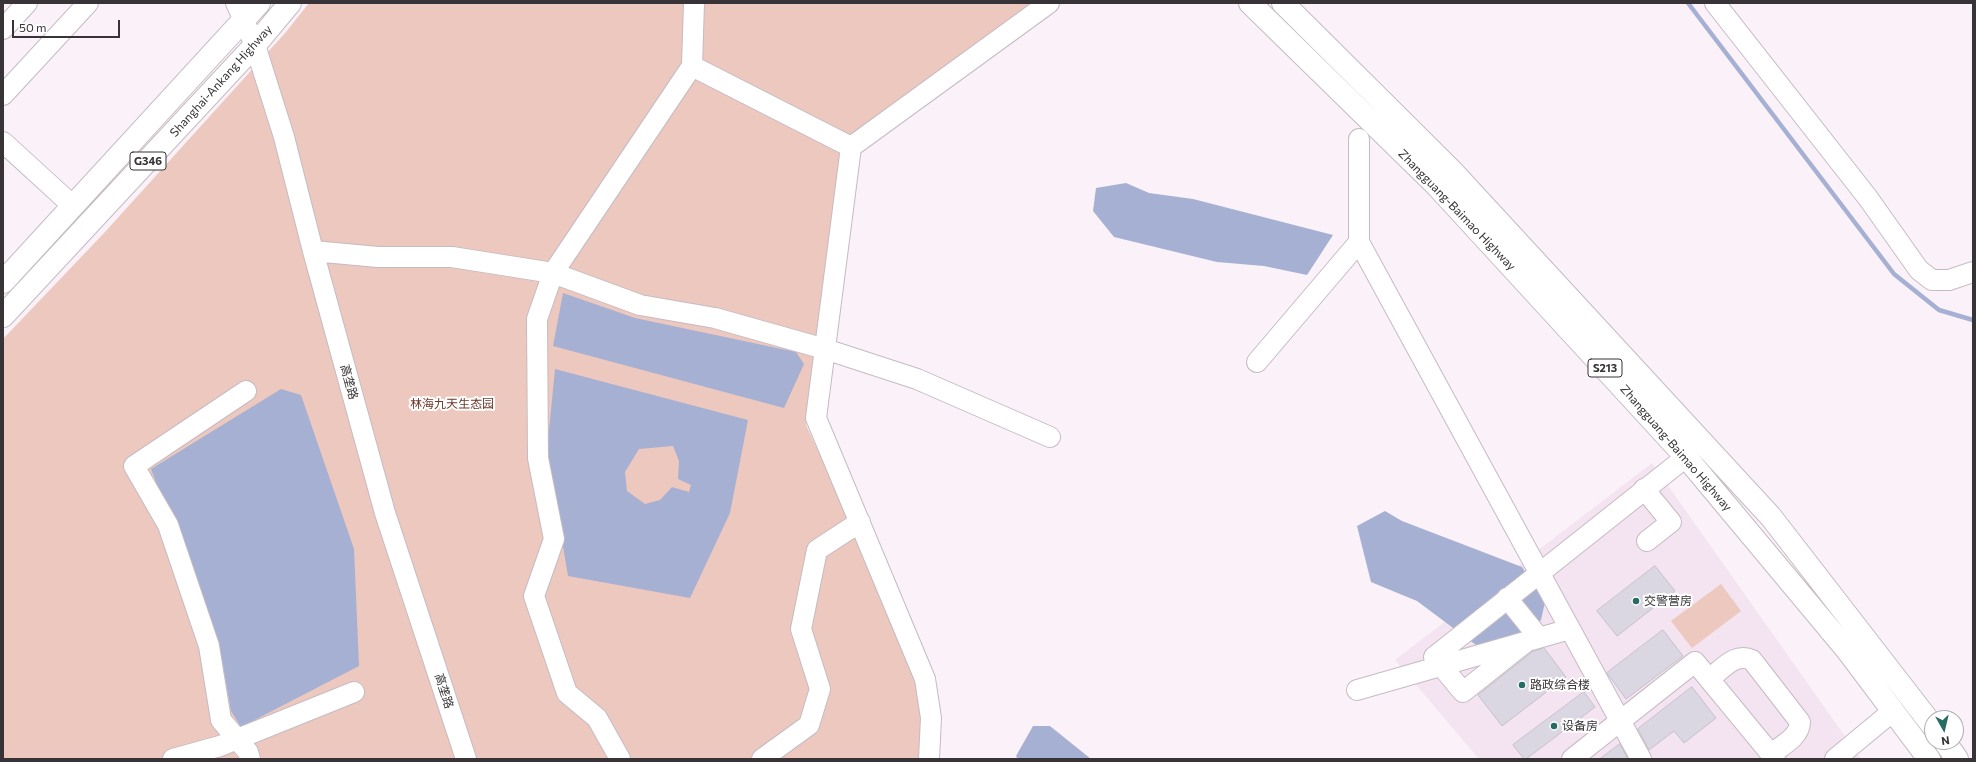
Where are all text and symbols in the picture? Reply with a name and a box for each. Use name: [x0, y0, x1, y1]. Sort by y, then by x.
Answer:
scale bar: [14, 12, 122, 38]
text: 50 m: [19, 20, 47, 34]
street label: Shanghai-Ankang Highway: [167, 22, 275, 140]
street label: Zhangguang-Baimao Highway: [1395, 146, 1519, 274]
road number: G346: [130, 152, 166, 170]
road number: S213: [1588, 359, 1622, 377]
street label: 高垄路: [337, 363, 361, 401]
street label: Zhangguang-Baimao Highway: [1617, 382, 1735, 514]
park label: 林海九天生态园: [410, 397, 494, 411]
place label: 交警营房: [1644, 594, 1692, 608]
marker: 交警营房: [1631, 596, 1641, 606]
street label: 高垄路: [432, 672, 456, 710]
place label: 路政综合楼: [1530, 678, 1590, 692]
marker: 路政综合楼: [1517, 680, 1527, 690]
north arrow: [1924, 710, 1964, 750]
place label: 设备房: [1562, 719, 1598, 733]
marker: 设备房: [1549, 721, 1559, 731]
text: N: [1941, 734, 1951, 748]

